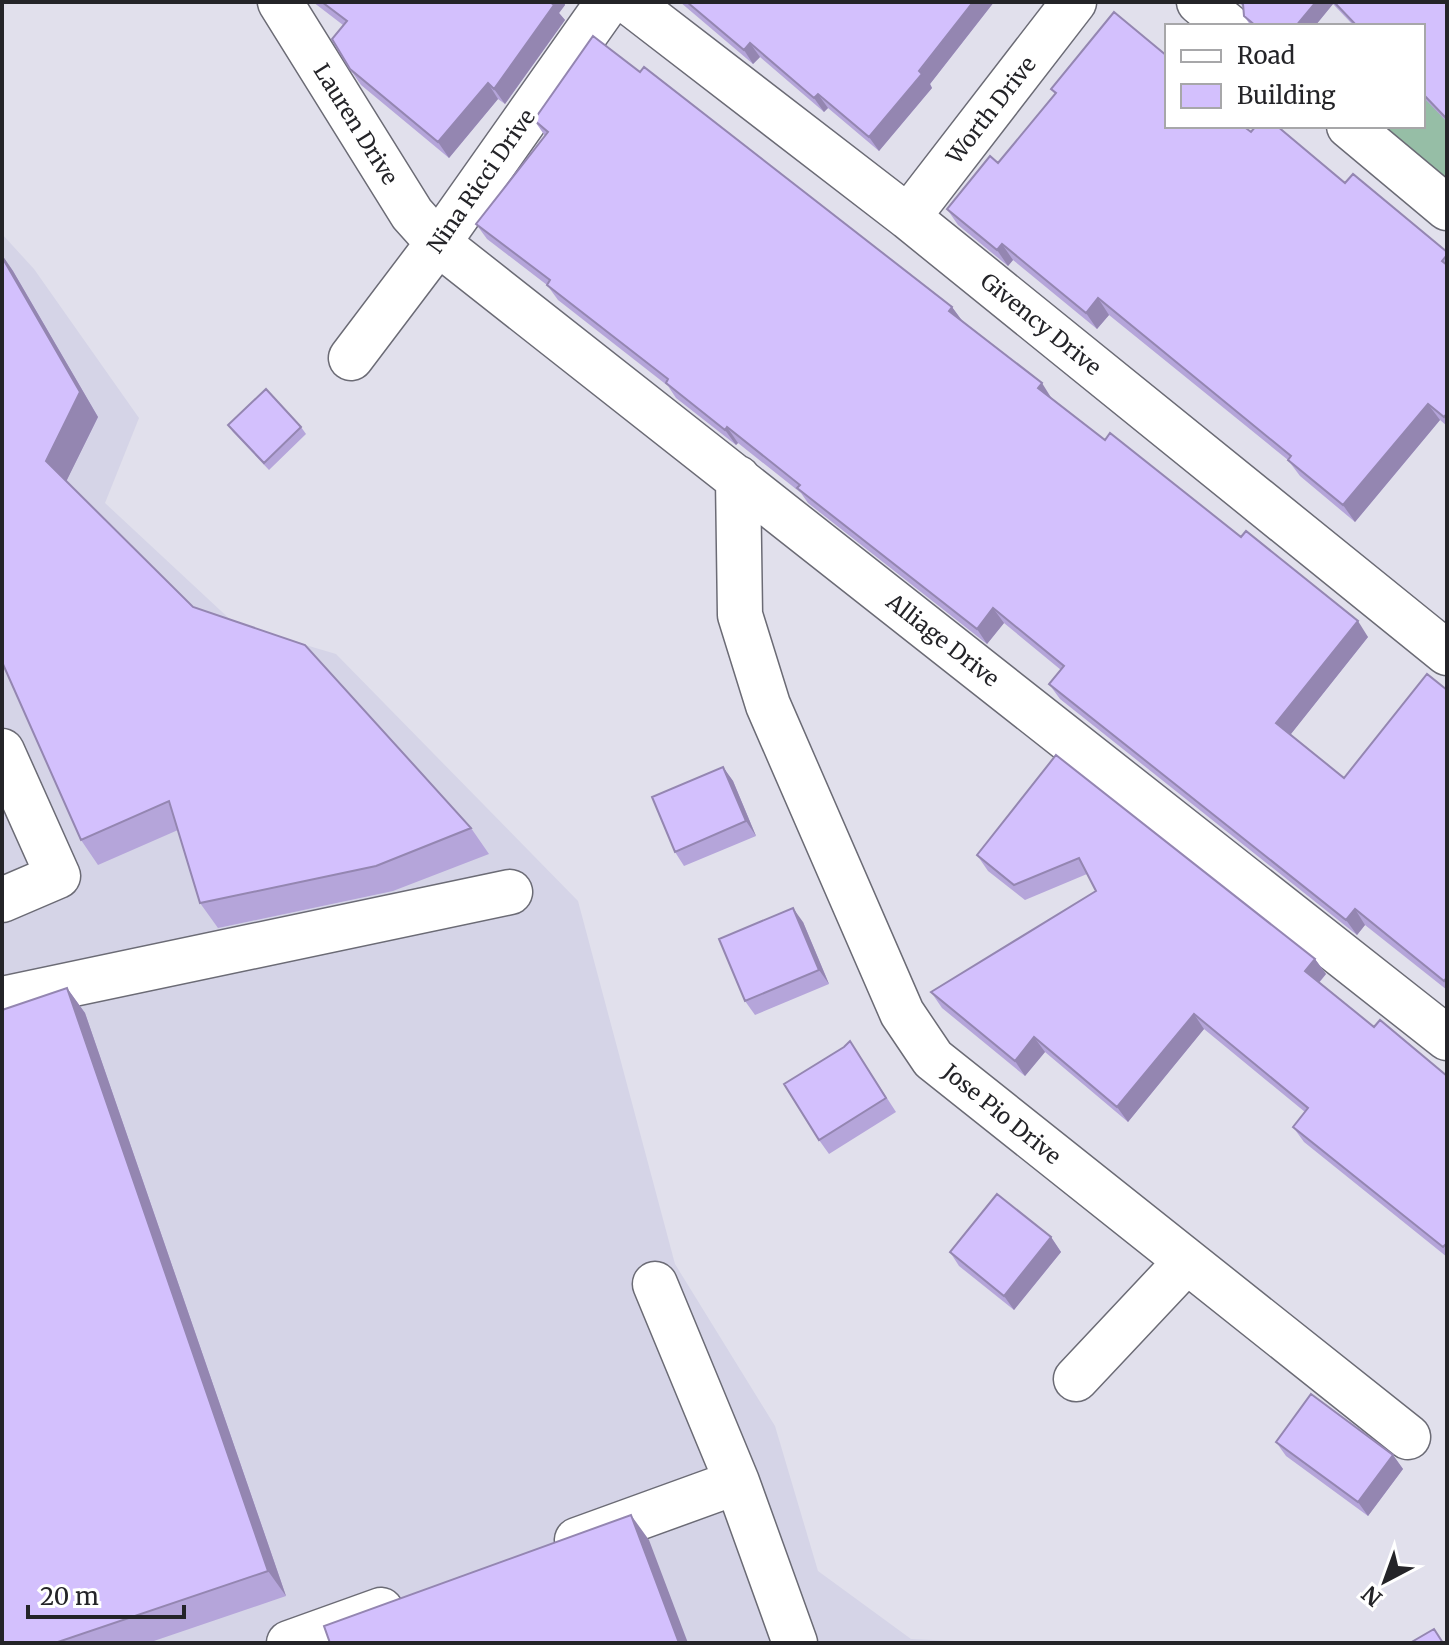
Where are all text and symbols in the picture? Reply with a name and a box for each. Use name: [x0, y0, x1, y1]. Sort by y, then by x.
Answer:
legend: [1165, 24, 1425, 128]
text: Road: [1237, 40, 1295, 71]
street label: Worth Drive: [940, 51, 1042, 170]
street label: Lauren Drive: [308, 58, 404, 190]
text: Building: [1237, 80, 1336, 111]
street label: Nina Ricci Drive: [421, 104, 541, 258]
street label: Givency Drive: [975, 267, 1107, 381]
street label: Alliage Drive: [880, 587, 1005, 693]
street label: Jose Pio Drive: [936, 1057, 1067, 1170]
north arrow: [1345, 1541, 1425, 1621]
scale bar: [28, 1569, 184, 1619]
text: N: [1356, 1579, 1388, 1612]
text: 20 m: [40, 1581, 99, 1612]

